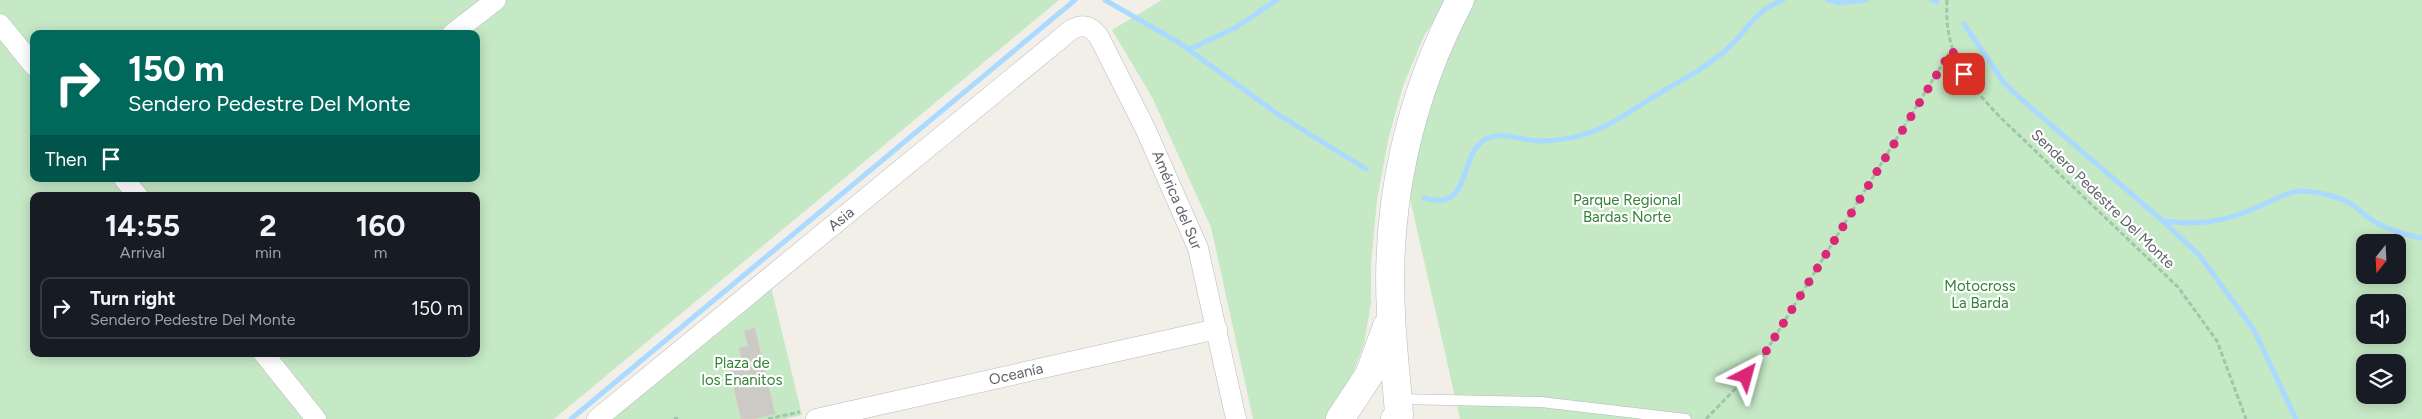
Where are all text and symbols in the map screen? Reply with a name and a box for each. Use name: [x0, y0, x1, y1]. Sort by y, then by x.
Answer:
text: 150 m: [128, 48, 225, 90]
icon: right: [45, 50, 110, 115]
pin: [1943, 53, 1985, 95]
icon: arrive: [1950, 60, 1978, 88]
text: Sendero Pedestre Del Monte: [128, 90, 411, 117]
street label: Sendero Pedestre Del Monte: [2027, 126, 2179, 272]
icon: arrive: [97, 145, 125, 173]
text: Then: [45, 148, 87, 171]
street label: América del Sur: [1148, 148, 1206, 252]
park label: Parque Regional Bardas Norte: [1573, 191, 1681, 226]
street label: Asia: [824, 203, 858, 235]
text: 14:55: [105, 207, 180, 244]
text: 2: [259, 207, 277, 244]
text: 160: [356, 207, 405, 244]
north arrow: [2356, 234, 2406, 284]
map controls: [2356, 234, 2406, 404]
text: Arrival: [120, 243, 165, 262]
text: min: [255, 243, 281, 262]
text: m: [374, 243, 387, 262]
park label: Motocross La Barda: [1944, 277, 2016, 312]
text: Turn right: [90, 287, 176, 310]
icon: right: [47, 294, 75, 322]
button: sound: [2356, 294, 2406, 344]
text: 150 m: [411, 297, 463, 320]
text: Sendero Pedestre Del Monte: [90, 310, 296, 329]
position arrow: [1719, 349, 1771, 401]
park label: Plaza de los Enanitos: [702, 354, 782, 389]
button: layers: [2356, 354, 2406, 404]
street label: Oceanía: [987, 359, 1045, 389]

